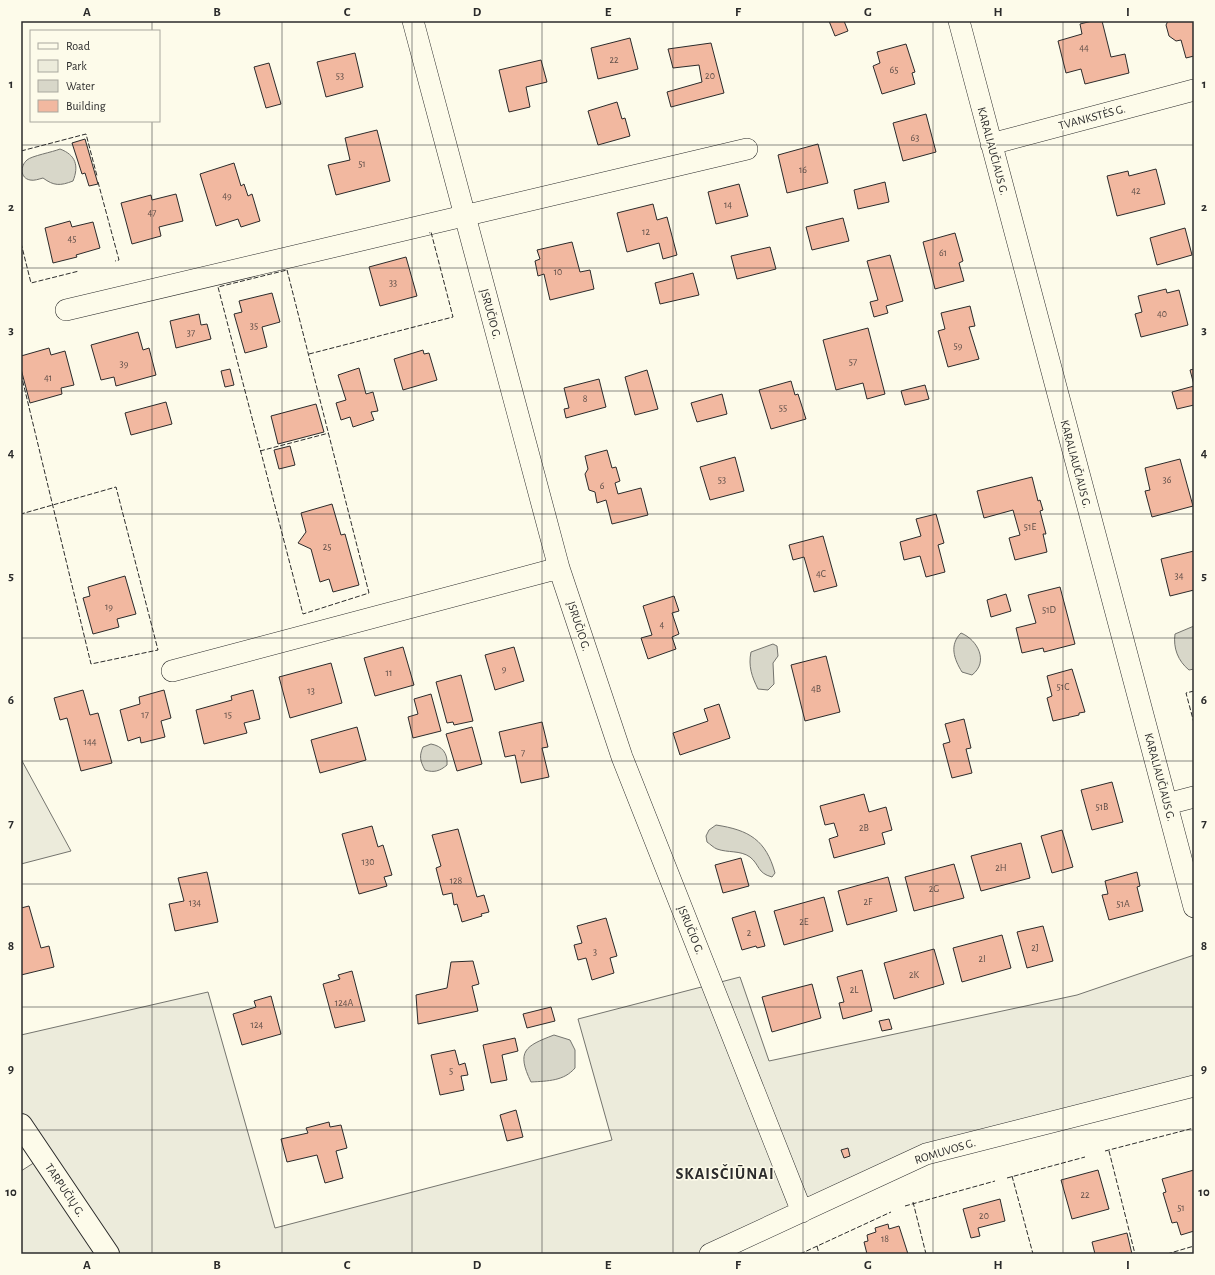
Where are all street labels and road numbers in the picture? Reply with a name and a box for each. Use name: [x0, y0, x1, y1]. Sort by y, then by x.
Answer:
street label: TVANKSTĖS G.: [1057, 101, 1127, 132]
street label: KARALIAUČIAUS G.: [975, 105, 1012, 196]
street label: ĮSRUČIO G.: [479, 287, 504, 340]
street label: KARALIAUČIAUS G.: [1058, 418, 1095, 509]
street label: ĮSRUČIO G.: [565, 599, 594, 652]
street label: KARALIAUČIAUS G.: [1142, 731, 1179, 822]
street label: ĮSRUČIO G.: [676, 903, 707, 956]
street label: ROMUVOS G.: [913, 1136, 977, 1166]
street label: TARPUČIŲ G.: [43, 1161, 88, 1219]

